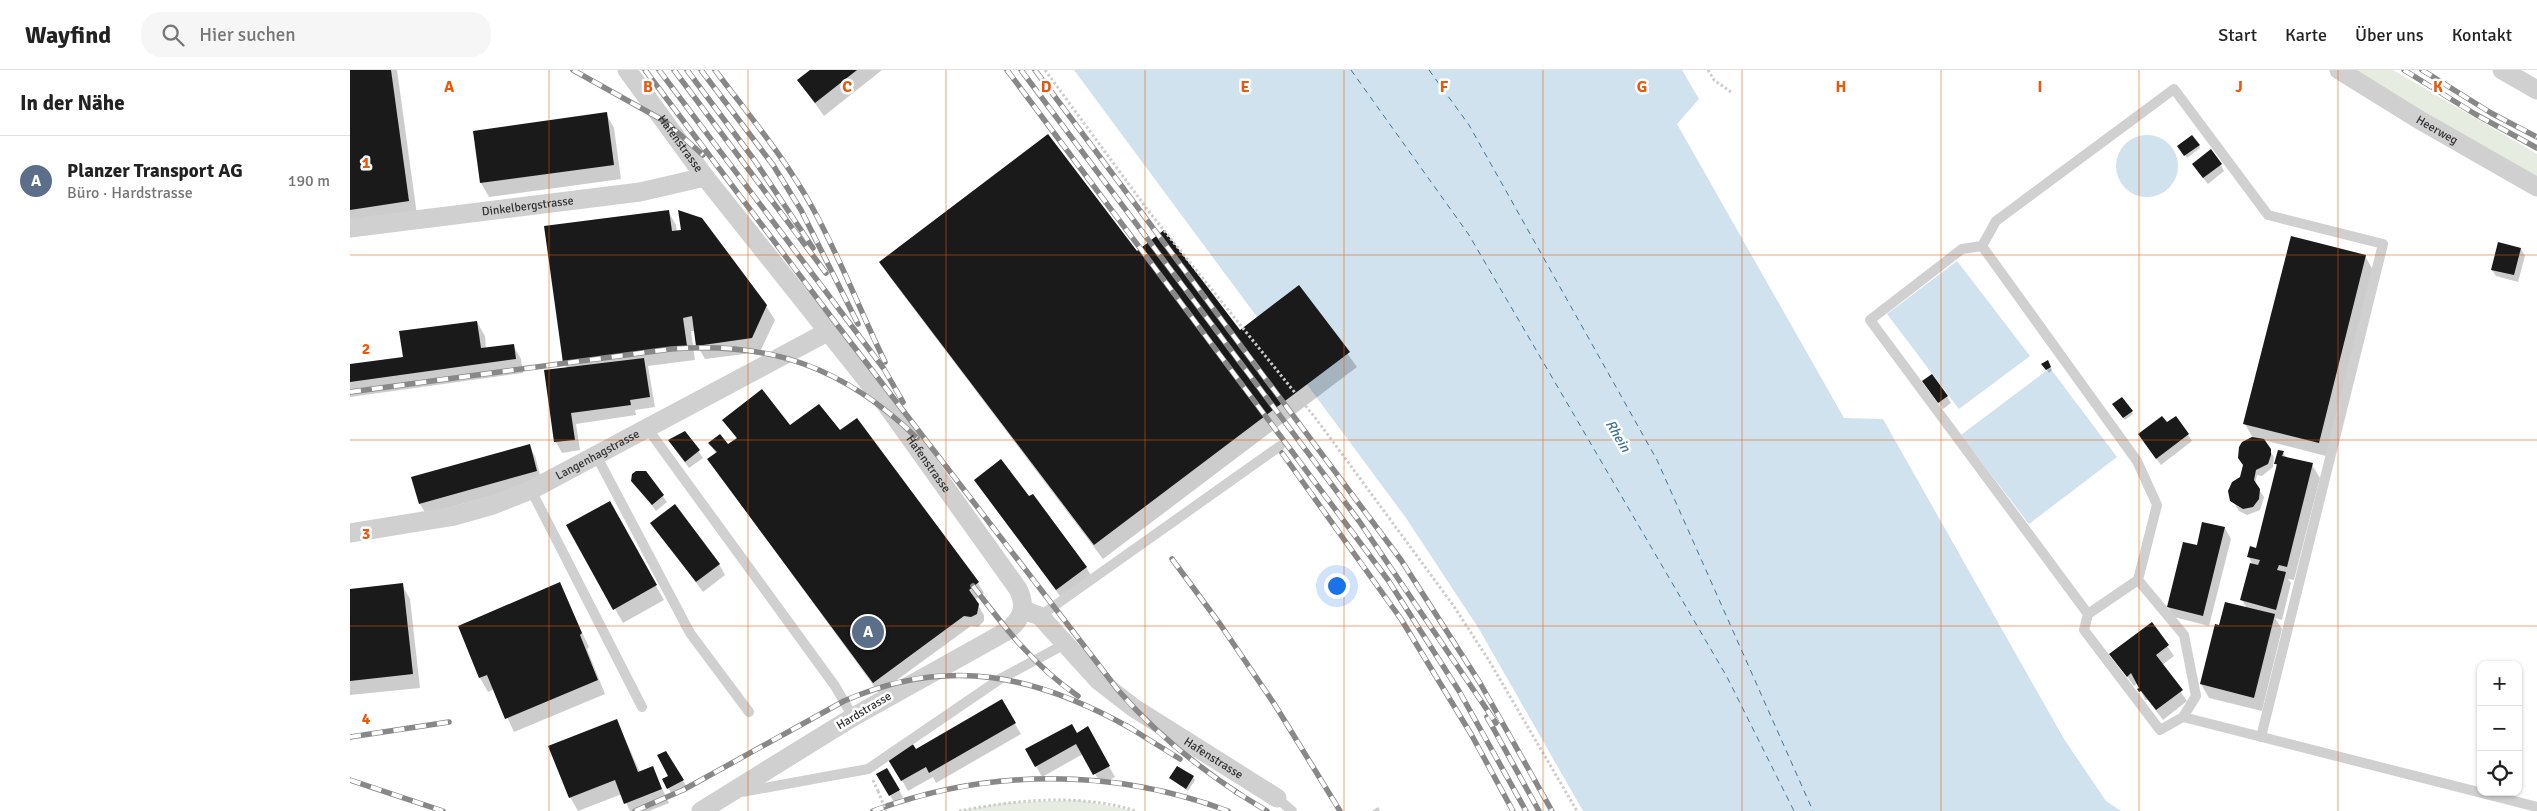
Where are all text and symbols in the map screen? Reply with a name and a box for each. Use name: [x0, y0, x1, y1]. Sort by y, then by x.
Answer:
search box: [141, 12, 491, 57]
text: Wayfind: [25, 20, 111, 50]
icon: search: [159, 21, 187, 49]
text: Hier suchen: [199, 23, 296, 47]
text: Start: [2218, 24, 2257, 46]
text: Karte: [2285, 24, 2327, 46]
text: Über uns: [2355, 24, 2424, 46]
text: Kontakt: [2452, 24, 2512, 46]
text: A: [444, 77, 455, 97]
text: B: [643, 77, 653, 97]
text: C: [842, 77, 852, 97]
text: D: [1041, 77, 1052, 97]
text: E: [1240, 77, 1250, 97]
text: F: [1440, 77, 1449, 97]
text: G: [1637, 77, 1647, 97]
text: H: [1836, 77, 1846, 97]
text: I: [2037, 77, 2043, 97]
text: J: [2235, 77, 2243, 97]
text: K: [2433, 77, 2443, 97]
text: In der Nähe: [20, 90, 125, 116]
street label: Hafenstrasse: [655, 112, 706, 175]
street label: Heerweg: [2414, 112, 2461, 148]
text: 1: [362, 153, 371, 173]
text: Planzer Transport AG: [67, 159, 243, 183]
text: A: [31, 171, 41, 191]
text: 190 m: [288, 171, 330, 191]
text: Büro · Hardstrasse: [67, 183, 193, 203]
street label: Dinkelbergstrasse: [481, 193, 574, 219]
text: 2: [362, 339, 370, 359]
water label: Rhein: [1602, 417, 1634, 455]
street label: Langenhagstrasse: [553, 426, 642, 483]
street label: Hafenstrasse: [903, 432, 954, 495]
text: 3: [362, 524, 370, 544]
your location: [1324, 573, 1350, 599]
pin: A: [852, 613, 884, 651]
map controls: [2477, 661, 2522, 796]
button: +: [2477, 661, 2522, 706]
street label: Hardstrasse: [834, 689, 894, 733]
button: −: [2477, 706, 2522, 751]
text: 4: [362, 709, 371, 729]
street label: Hafenstrasse: [1181, 734, 1246, 782]
button: locate: [2477, 751, 2522, 796]

